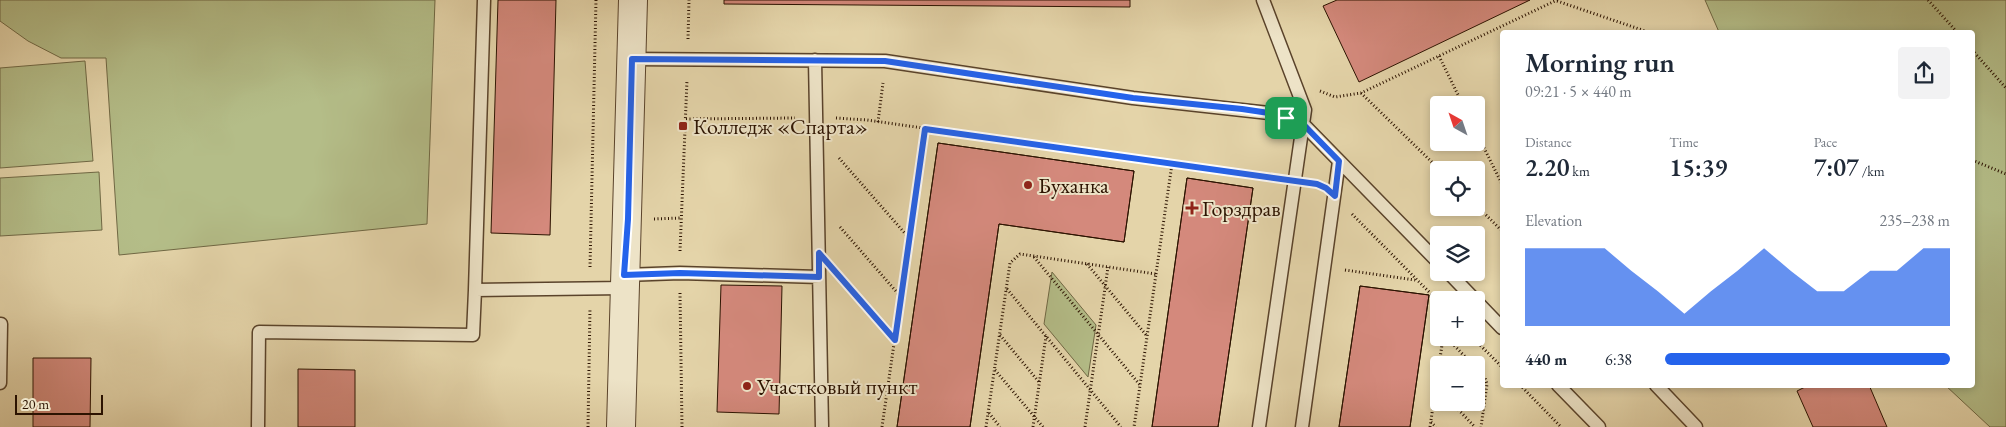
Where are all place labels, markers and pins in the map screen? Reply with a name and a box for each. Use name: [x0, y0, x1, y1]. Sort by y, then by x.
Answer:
pin: [1265, 97, 1307, 139]
place label: Колледж «Спарта»: [693, 112, 868, 141]
marker: Колледж «Спарта»: [677, 120, 689, 132]
place label: Буханка: [1038, 171, 1109, 200]
marker: Буханка: [1022, 179, 1034, 191]
place label: Горздрав: [1202, 194, 1281, 223]
marker: Горздрав: [1186, 202, 1198, 214]
place label: Участковый пункт: [756, 372, 918, 401]
marker: Участковый пункт: [741, 380, 753, 392]

